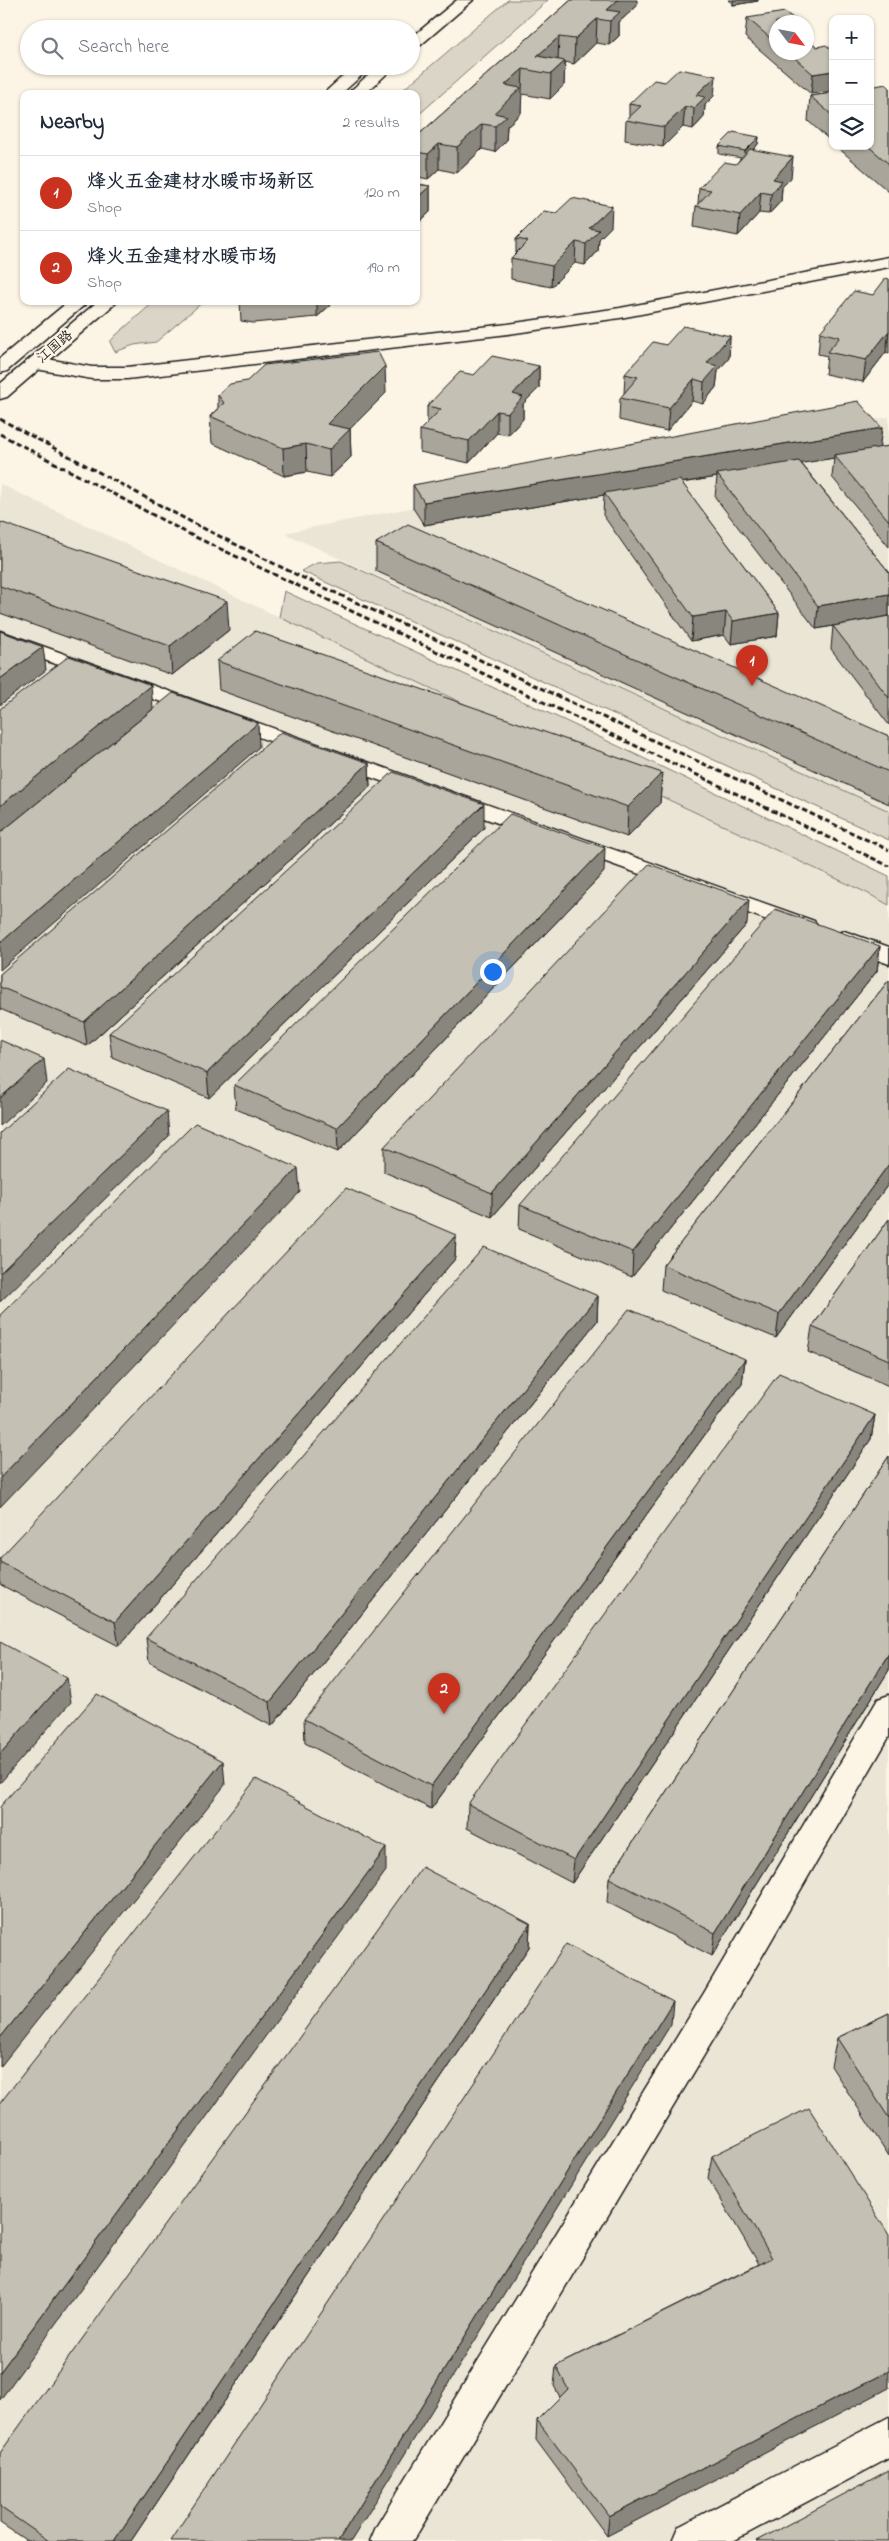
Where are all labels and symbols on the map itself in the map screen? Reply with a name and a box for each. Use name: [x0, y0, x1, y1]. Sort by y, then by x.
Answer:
north arrow: [769, 15, 814, 60]
street label: 江国路: [32, 325, 78, 369]
pin: 1: [736, 645, 768, 686]
your location: [480, 959, 506, 985]
pin: 2: [428, 1673, 460, 1714]

